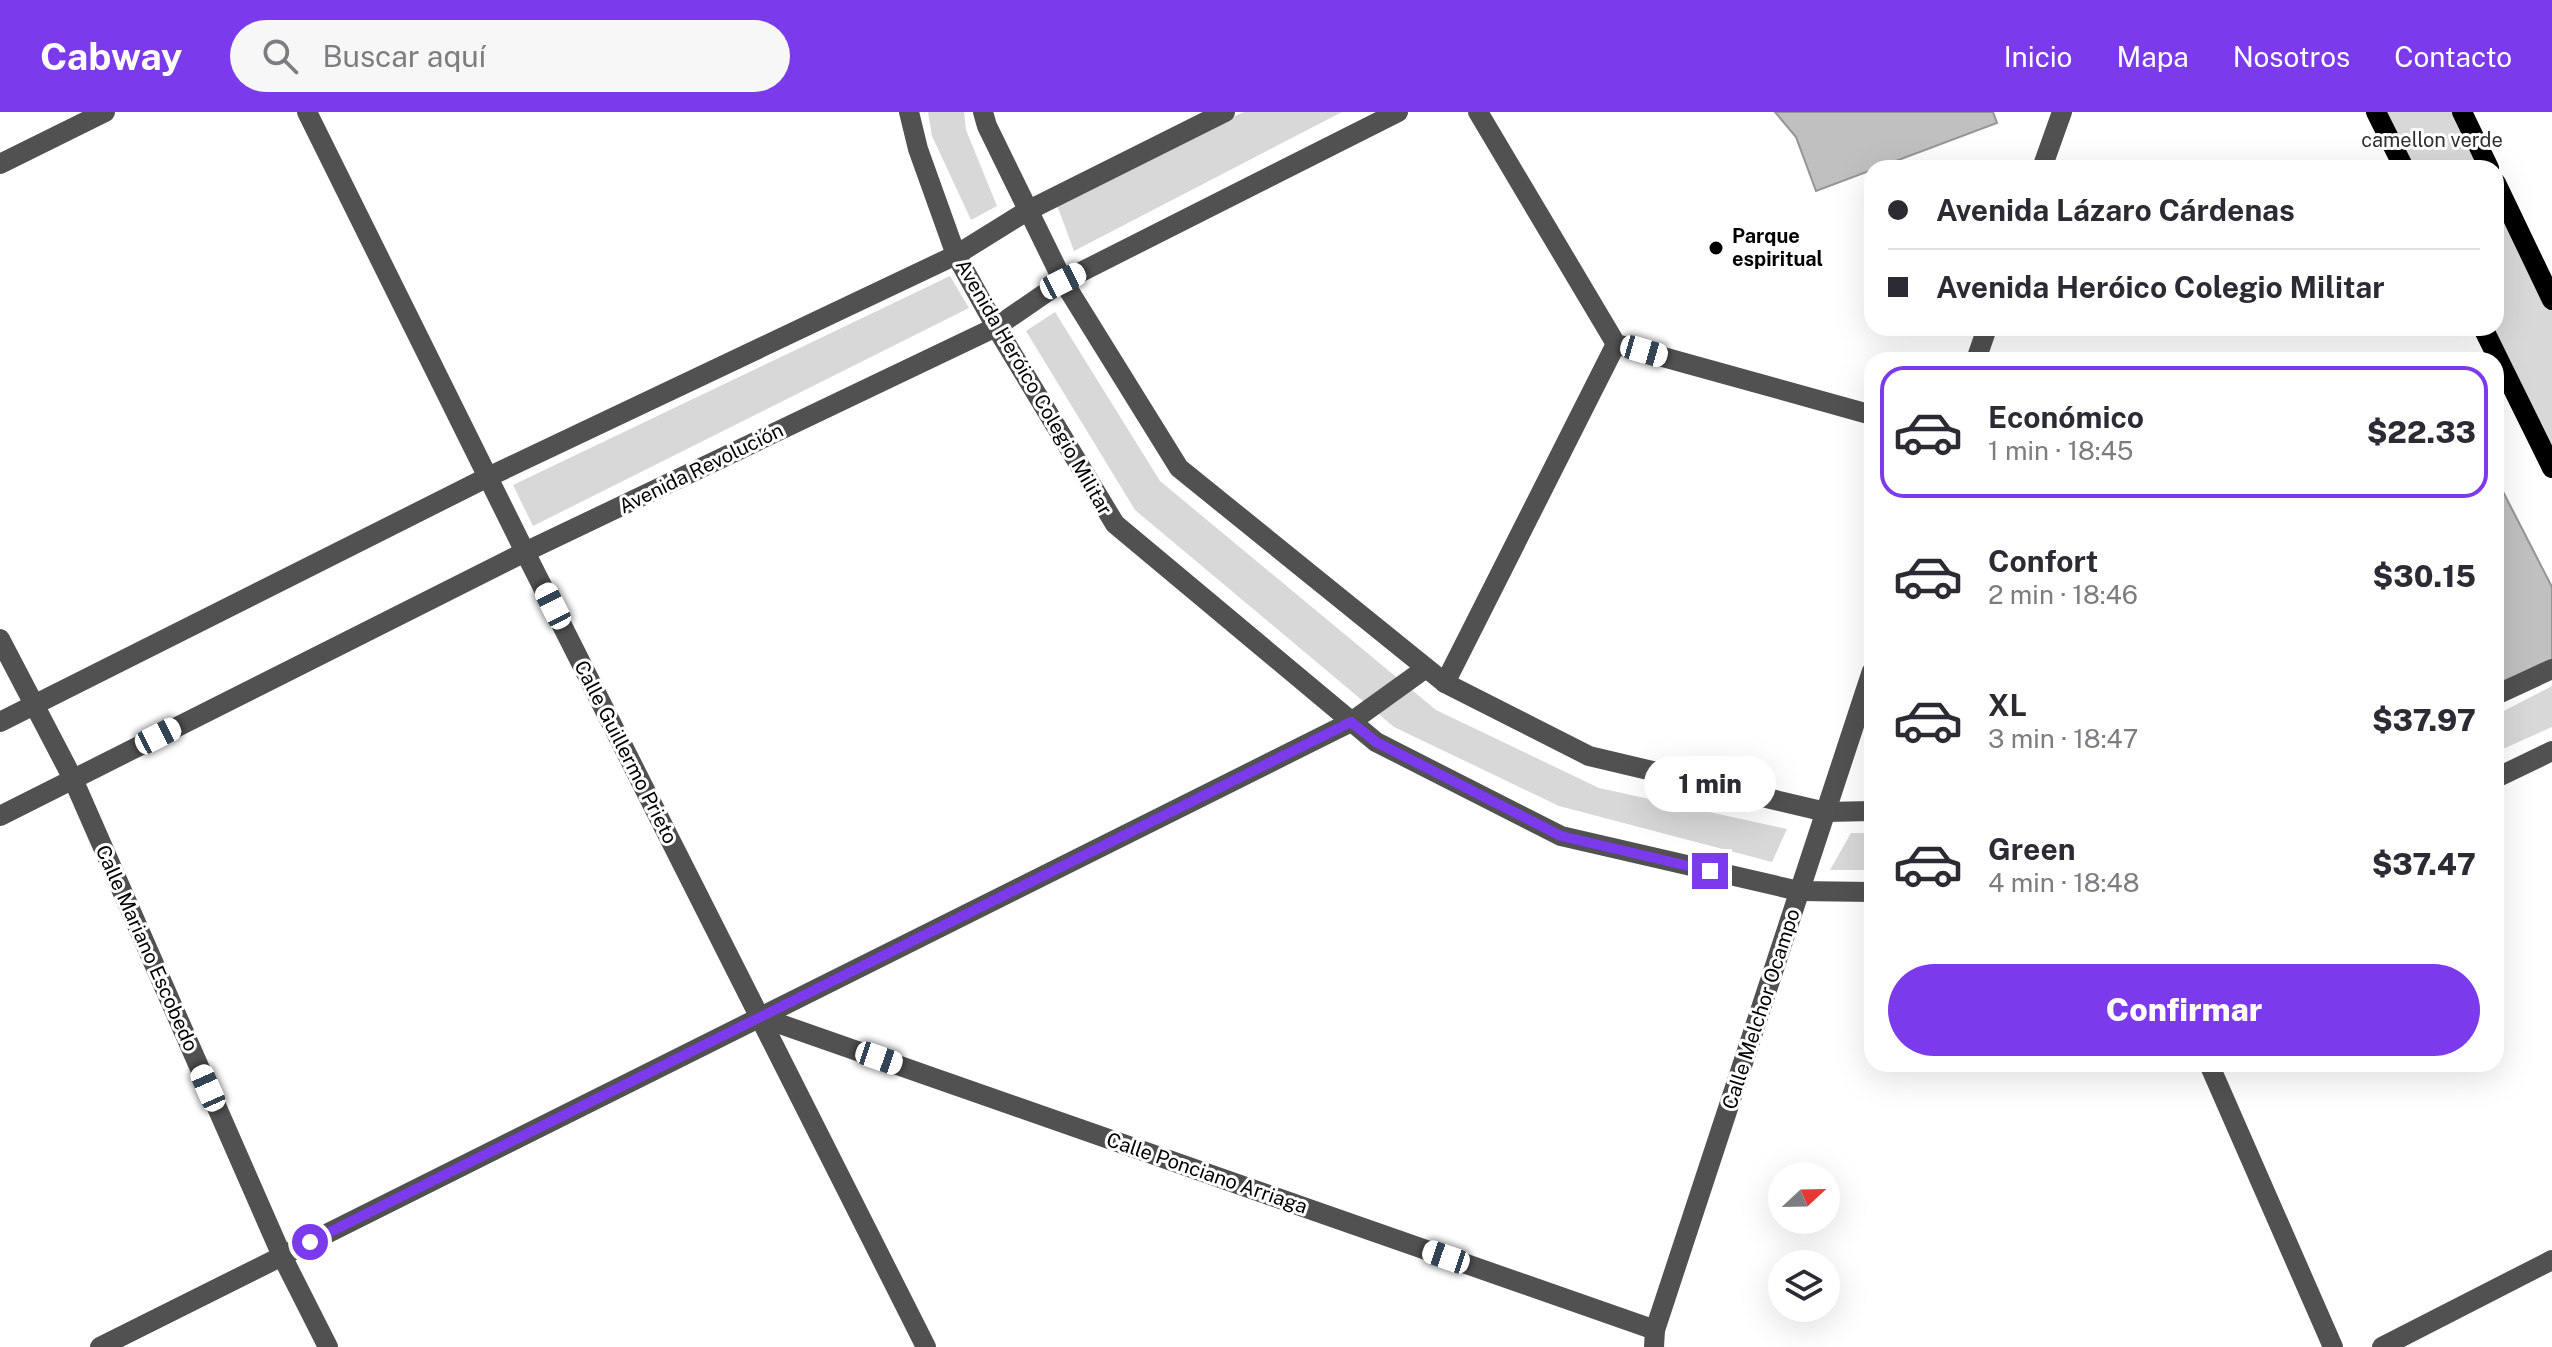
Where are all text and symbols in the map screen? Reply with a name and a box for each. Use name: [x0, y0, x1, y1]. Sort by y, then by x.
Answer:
search box: [230, 20, 790, 92]
text: Cabway: [40, 34, 182, 79]
icon: search: [258, 34, 302, 78]
text: Buscar aquí: [322, 38, 486, 74]
text: Inicio: [2004, 40, 2072, 73]
text: Mapa: [2116, 40, 2189, 73]
text: Nosotros: [2233, 40, 2350, 73]
text: Contacto: [2394, 40, 2512, 73]
park label: camellon verde: [2361, 128, 2503, 152]
text: Avenida Lázaro Cárdenas: [1936, 192, 2295, 228]
place label: Parque espiritual: [1732, 224, 1823, 271]
marker: Parque espiritual: [1707, 239, 1725, 257]
street label: Avenida Heróico Colegio Militar: [951, 255, 1117, 519]
car: [1036, 259, 1090, 303]
text: Avenida Heróico Colegio Militar: [1936, 269, 2385, 305]
car: [1618, 333, 1670, 369]
icon: car: [1892, 396, 1964, 468]
text: Económico: [1988, 399, 2144, 435]
text: $22.33: [2367, 414, 2476, 450]
street label: Avenida Revolución: [615, 418, 787, 518]
text: 1 min · 18:45: [1988, 435, 2133, 466]
icon: car: [1892, 540, 1964, 612]
text: Confort: [1988, 543, 2098, 579]
text: $30.15: [2373, 558, 2476, 594]
car: [531, 579, 575, 633]
text: 2 min · 18:46: [1988, 579, 2138, 610]
street label: Calle Guillermo Prieto: [569, 656, 683, 848]
icon: car: [1892, 684, 1964, 756]
text: XL: [1988, 687, 2027, 723]
text: $37.97: [2372, 702, 2476, 738]
car: [131, 714, 185, 758]
text: 3 min · 18:47: [1988, 723, 2138, 754]
callout: 1 min: [1644, 755, 1776, 811]
text: 1 min: [1678, 768, 1742, 799]
icon: car: [1892, 828, 1964, 900]
text: Green: [1988, 831, 2075, 867]
street label: Calle Mariano Escobedo: [91, 841, 203, 1055]
text: $37.47: [2372, 846, 2476, 882]
route end: [1692, 853, 1728, 889]
text: 4 min · 18:48: [1988, 867, 2139, 898]
street label: Calle Melchor Ocampo: [1717, 906, 1805, 1112]
button: Confirmar: [1888, 964, 2480, 1056]
car: [852, 1039, 906, 1077]
car: [187, 1061, 229, 1115]
street label: Calle Ponciano Arriaga: [1103, 1127, 1311, 1219]
north arrow: [1768, 1162, 1840, 1234]
map controls: [1768, 1162, 1840, 1322]
route start: [292, 1224, 328, 1260]
car: [1419, 1238, 1473, 1276]
button: layers: [1768, 1250, 1840, 1322]

